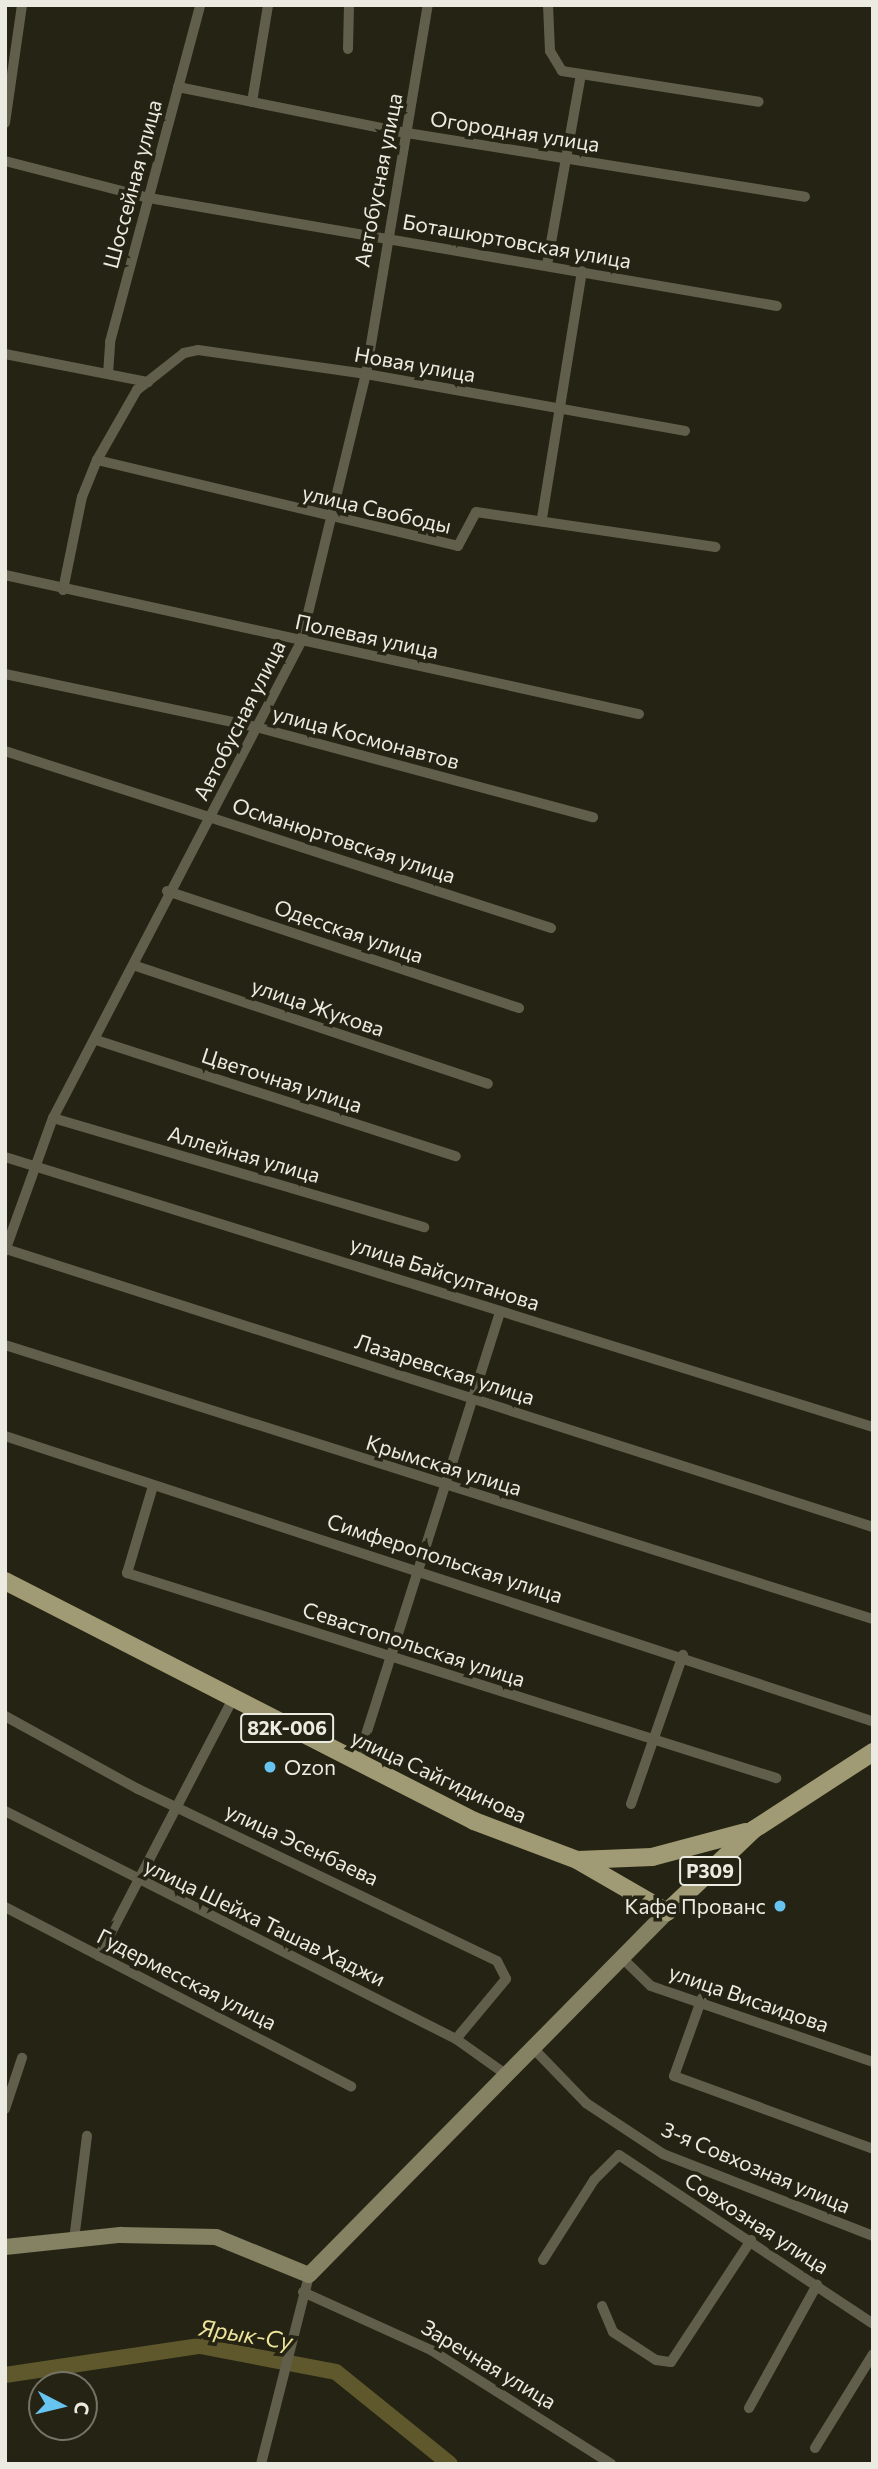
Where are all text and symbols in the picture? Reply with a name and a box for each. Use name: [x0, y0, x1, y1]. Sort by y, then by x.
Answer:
street label: Автобусная улица: [349, 91, 407, 269]
street label: Шоссейная улица: [97, 97, 167, 271]
street label: Огородная улица: [429, 105, 601, 157]
street label: Боташюртовская улица: [401, 208, 633, 274]
street label: Новая улица: [352, 341, 478, 387]
street label: улица Свободы: [300, 480, 454, 538]
street label: Полевая улица: [293, 609, 441, 663]
street label: Автобусная улица: [188, 636, 290, 804]
street label: улица Космонавтов: [270, 700, 462, 774]
street label: Османюртовская улица: [229, 792, 459, 888]
street label: Одесская улица: [271, 894, 427, 968]
street label: улица Жукова: [248, 973, 388, 1041]
street label: Цветочная улица: [199, 1042, 365, 1118]
street label: Аллейная улица: [165, 1120, 323, 1188]
street label: улица Байсултанова: [347, 1230, 543, 1316]
street label: Лазаревская улица: [352, 1328, 538, 1410]
street label: Крымская улица: [363, 1429, 525, 1501]
street label: Симферопольская улица: [324, 1508, 566, 1608]
street label: Севастопольская улица: [300, 1596, 528, 1692]
road number: 82К-006: [240, 1712, 334, 1744]
street label: улица Сайгидинова: [347, 1724, 531, 1828]
place label: Ozon: [284, 1754, 336, 1780]
marker: Ozon: [262, 1759, 278, 1775]
street label: улица Эсенбаева: [221, 1797, 383, 1891]
street label: улица Шейха Ташав Хаджи: [140, 1853, 390, 1991]
road number: Р309: [678, 1856, 742, 1886]
place label: Кафе Прованс: [624, 1893, 766, 1919]
marker: Кафе Прованс: [772, 1898, 788, 1914]
street label: Гудермесская улица: [93, 1923, 281, 2035]
street label: улица Висаидова: [666, 1959, 832, 2037]
street label: 3-я Совхозная улица: [658, 2116, 854, 2218]
street label: Совхозная улица: [680, 2167, 834, 2279]
water label: Ярык-Су: [197, 2313, 295, 2355]
street label: Заречная улица: [417, 2314, 561, 2414]
north arrow: [28, 2371, 98, 2441]
text: С: [70, 2401, 95, 2416]

